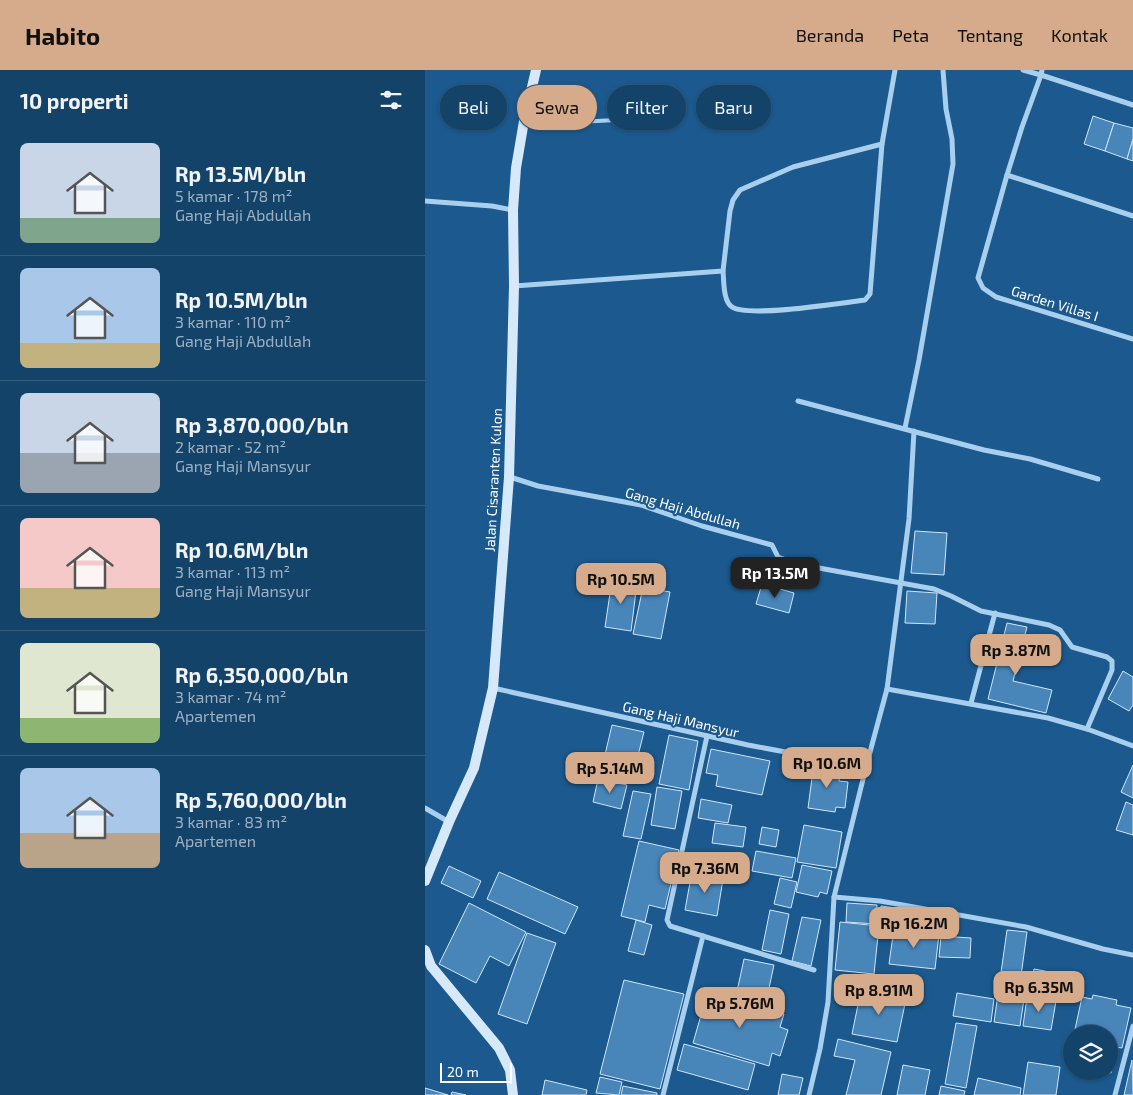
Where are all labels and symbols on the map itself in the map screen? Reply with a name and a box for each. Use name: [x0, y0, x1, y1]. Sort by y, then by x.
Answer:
street label: Garden Villas I: [1009, 282, 1101, 324]
street label: Jalan Cisaranten Kulon: [481, 408, 505, 552]
street label: Gang Haji Abdullah: [623, 483, 743, 533]
pin: Rp 13.5M: [723, 556, 827, 599]
pin: Rp 10.5M: [569, 562, 673, 605]
pin: Rp 3.87M: [964, 634, 1068, 676]
street label: Gang Haji Mansyur: [621, 697, 741, 741]
pin: Rp 10.6M: [775, 746, 879, 789]
pin: Rp 5.14M: [558, 752, 662, 794]
pin: Rp 7.36M: [653, 852, 757, 894]
pin: Rp 16.2M: [862, 906, 966, 949]
pin: Rp 6.35M: [987, 970, 1091, 1013]
pin: Rp 8.91M: [827, 974, 931, 1016]
pin: Rp 5.76M: [688, 986, 792, 1029]
scale bar: [440, 1060, 513, 1083]

